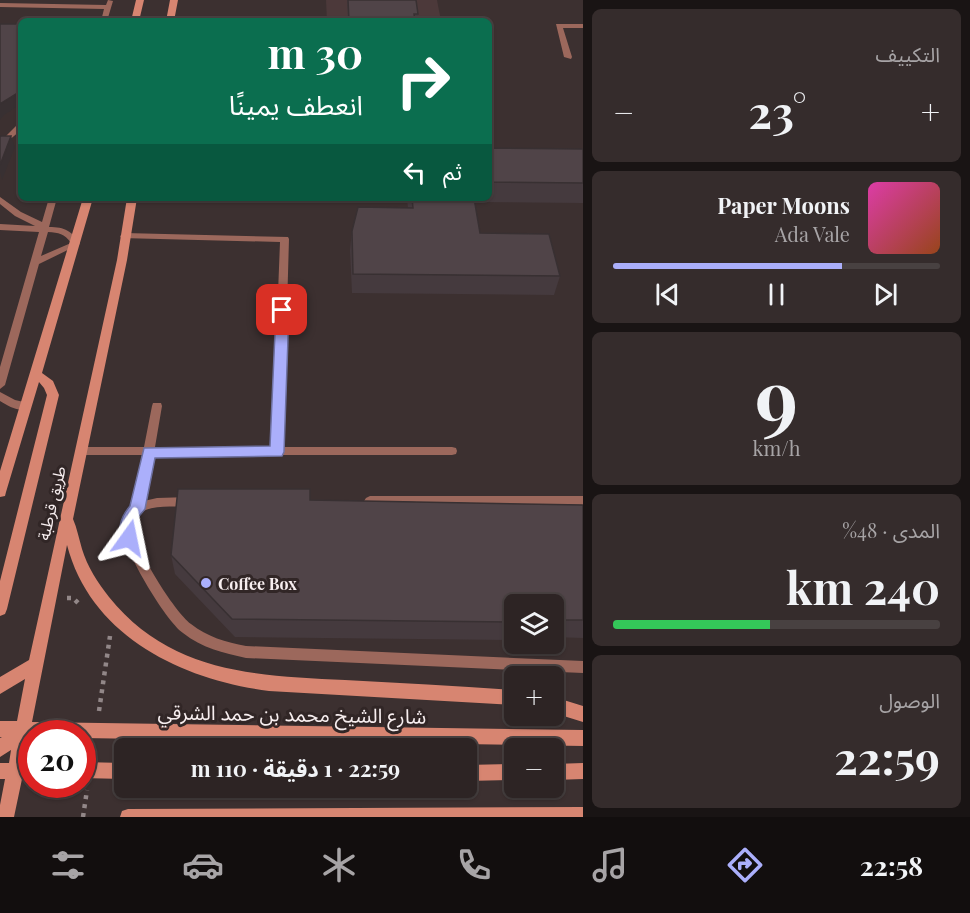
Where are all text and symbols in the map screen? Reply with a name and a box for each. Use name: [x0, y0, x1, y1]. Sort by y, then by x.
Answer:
text: 30 m: [268, 24, 363, 80]
text: التكييف: [876, 40, 940, 67]
icon: right: [384, 42, 462, 120]
text: 23°: [748, 80, 807, 140]
text: انعطف يمينًا: [229, 86, 363, 122]
text: −: [613, 89, 634, 133]
text: +: [921, 89, 940, 133]
icon: left: [398, 156, 431, 189]
text: ثم: [443, 156, 462, 186]
text: Paper Moons: [717, 190, 850, 220]
text: Ada Vale: [775, 220, 850, 247]
icon: previous: [651, 278, 684, 311]
icon: pause: [760, 278, 793, 311]
icon: next: [869, 278, 902, 311]
pin: [256, 284, 307, 335]
icon: arrive: [265, 293, 298, 326]
text: 9: [755, 343, 798, 447]
text: km/h: [753, 434, 800, 461]
street label: طريق قرطبة: [32, 464, 71, 542]
position arrow: [97, 506, 161, 570]
text: المدى · 48%: [842, 516, 940, 543]
text: 240 km: [786, 556, 940, 616]
place label: Coffee Box: [218, 573, 297, 594]
marker: Coffee Box: [199, 576, 213, 590]
map controls: [504, 594, 564, 798]
button: layers: [504, 594, 564, 654]
button: +: [504, 666, 564, 726]
text: الوصول: [879, 686, 940, 713]
street label: شارع الشيخ محمد بن حمد الشرقي: [157, 697, 427, 732]
speed limit sign: 20: [18, 720, 96, 798]
text: 22:59: [834, 726, 940, 786]
button: −: [504, 738, 564, 798]
text: 22:59 · 1 دقيقة · 110 m: [191, 753, 400, 783]
icon: filters: [47, 844, 89, 886]
icon: car: [182, 844, 224, 886]
icon: climate: [318, 844, 360, 886]
icon: phone: [453, 844, 495, 886]
icon: music: [589, 844, 631, 886]
icon: directions: [724, 844, 766, 886]
text: 22:58: [860, 847, 923, 883]

